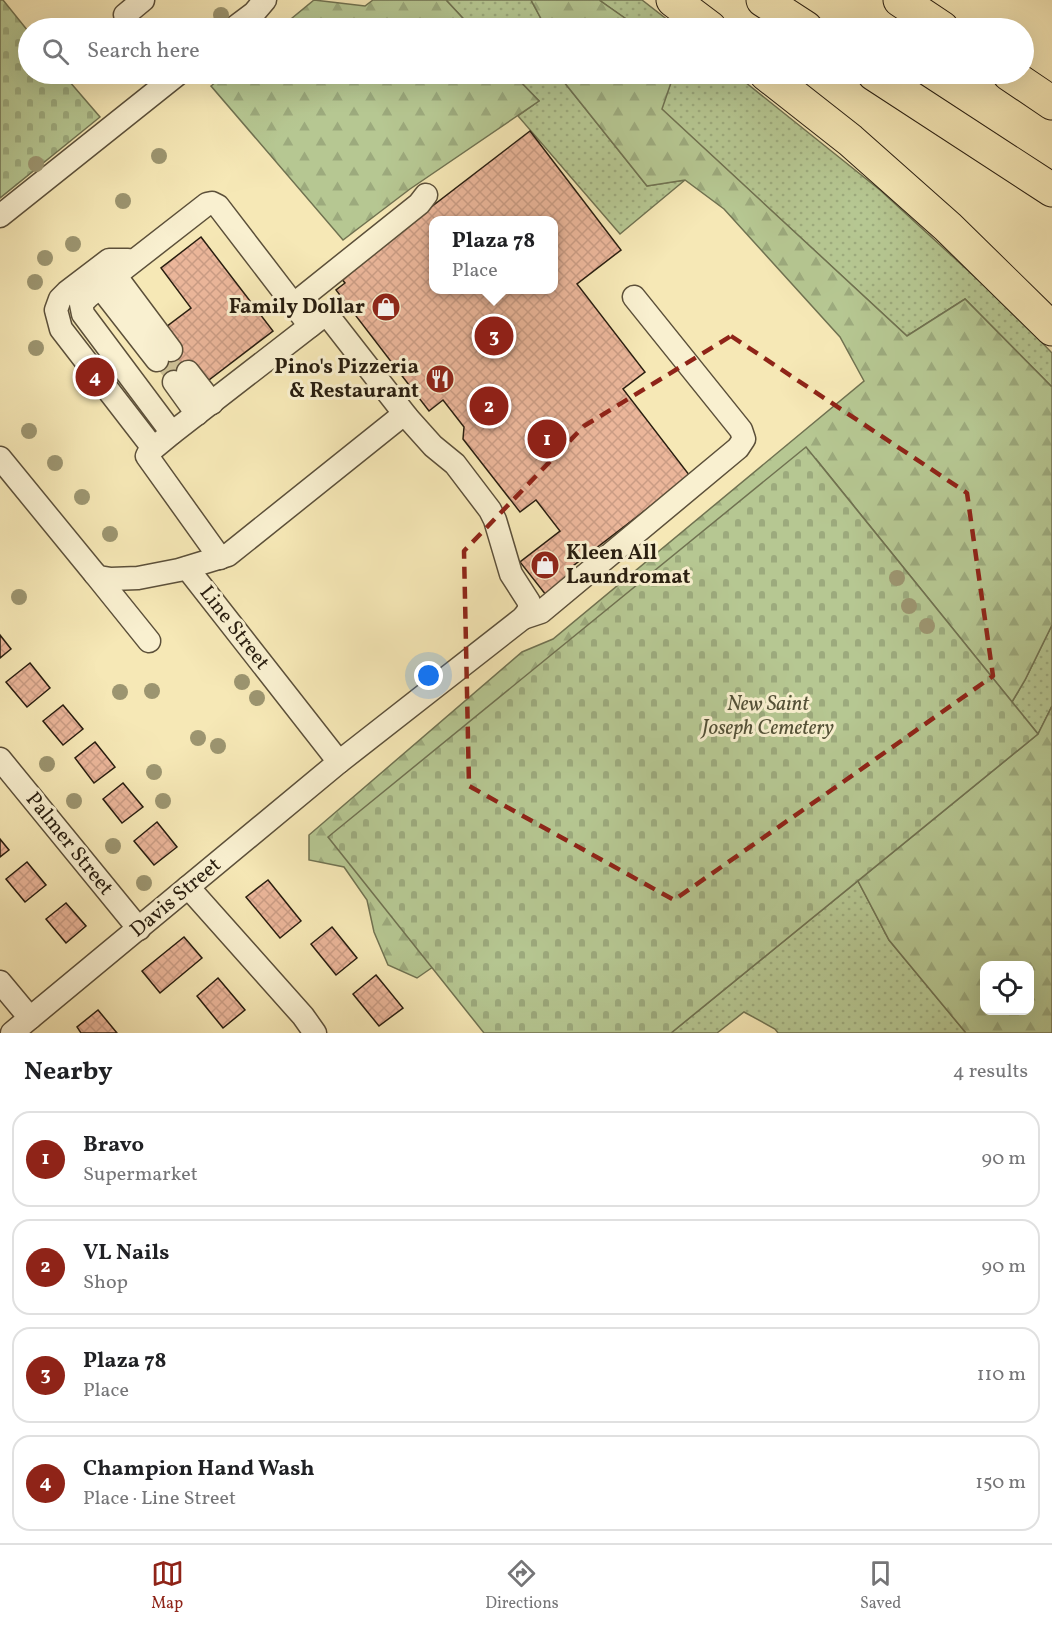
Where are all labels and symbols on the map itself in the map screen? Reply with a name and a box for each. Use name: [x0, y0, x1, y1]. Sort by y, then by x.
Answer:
shop icon: Family Dollar: [370, 291, 402, 323]
place label: Family Dollar: [229, 293, 365, 322]
pin: 3: [474, 314, 514, 358]
place label: Pino's Pizzeria & Restaurant: [274, 353, 419, 406]
pin: 4: [76, 354, 115, 400]
restaurant icon: Pino's Pizzeria & Restaurant: [424, 363, 456, 395]
pin: 2: [470, 384, 508, 428]
pin: 1: [528, 416, 566, 462]
place label: Kleen All Laundromat: [566, 539, 690, 592]
shop icon: Kleen All Laundromat: [529, 549, 561, 581]
street label: Line Street: [192, 580, 276, 676]
your location: [414, 661, 443, 690]
park label: New Saint Joseph Cemetery: [700, 690, 834, 743]
street label: Palmer Street: [18, 786, 120, 902]
street label: Davis Street: [124, 851, 228, 945]

